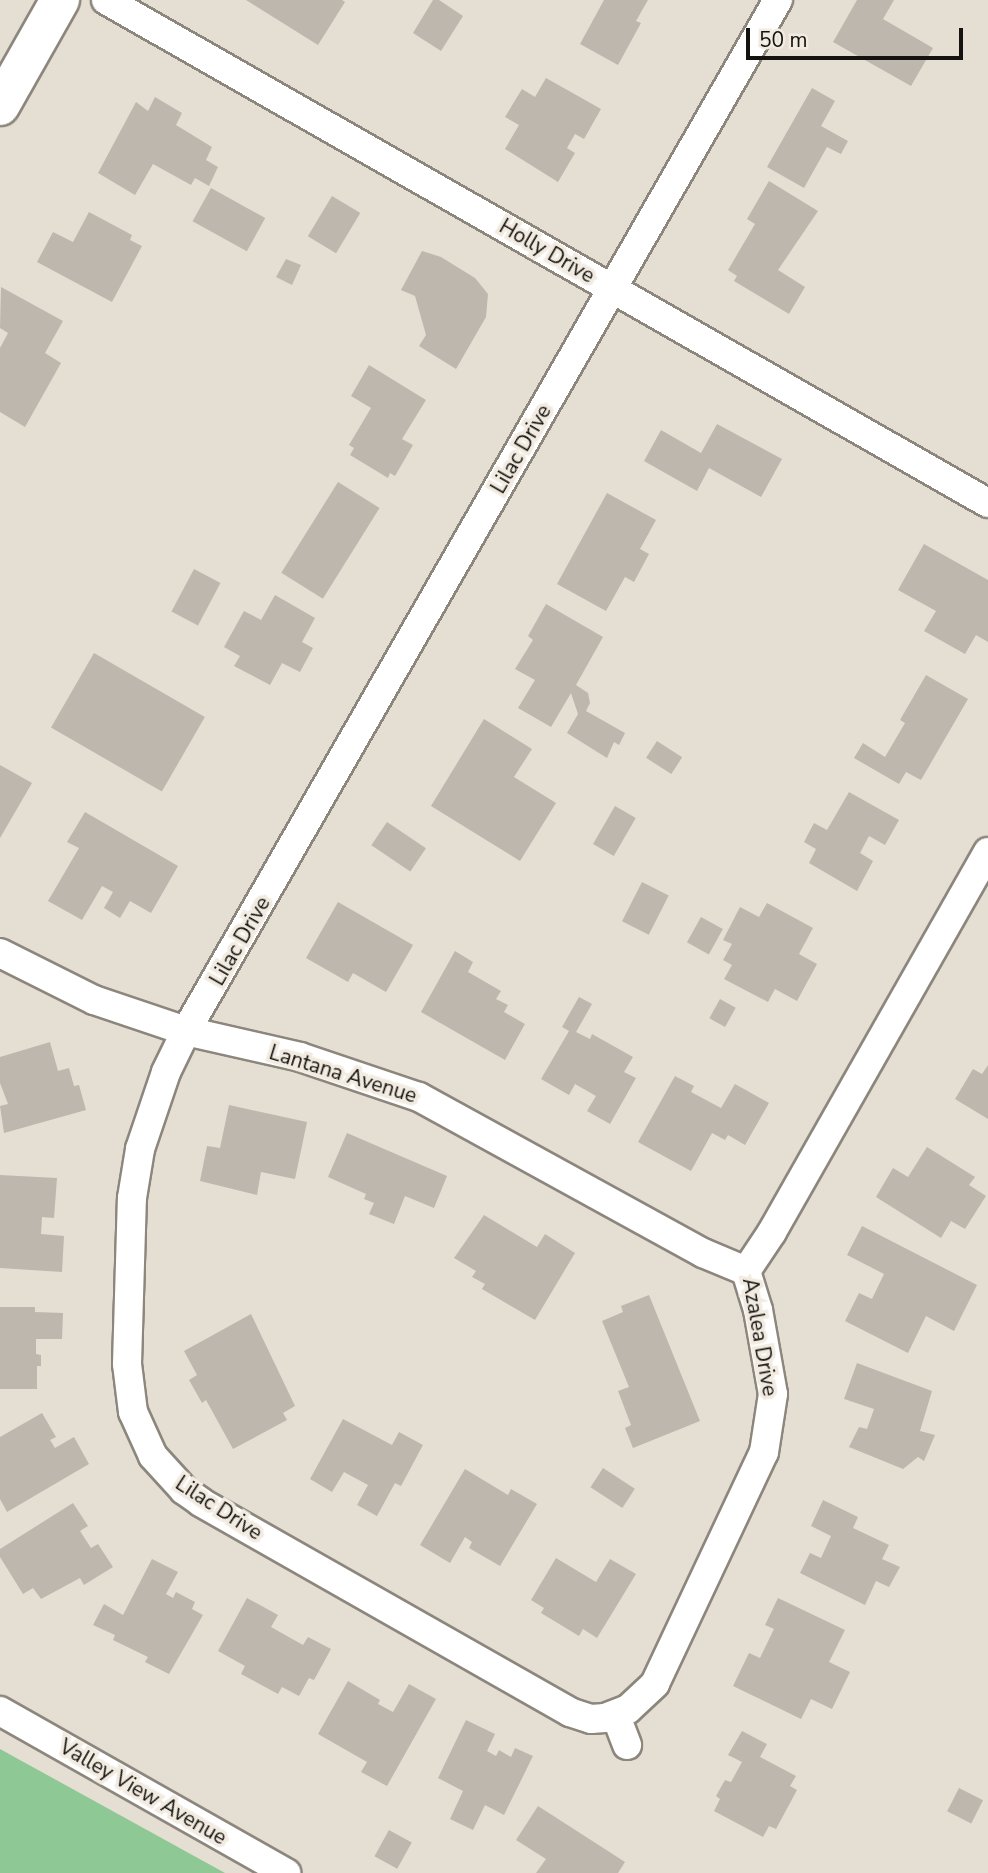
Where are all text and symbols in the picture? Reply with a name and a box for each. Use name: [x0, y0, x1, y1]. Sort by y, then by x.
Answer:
scale bar: [750, 14, 967, 58]
text: 50 m: [759, 26, 808, 54]
street label: Holly Drive: [495, 214, 599, 288]
street label: Lilac Drive: [485, 400, 557, 498]
street label: Lilac Drive: [204, 892, 276, 990]
street label: Lantana Avenue: [266, 1040, 420, 1108]
street label: Azalea Drive: [737, 1276, 783, 1398]
street label: Lilac Drive: [171, 1471, 267, 1545]
street label: Valley View Avenue: [55, 1734, 231, 1850]

